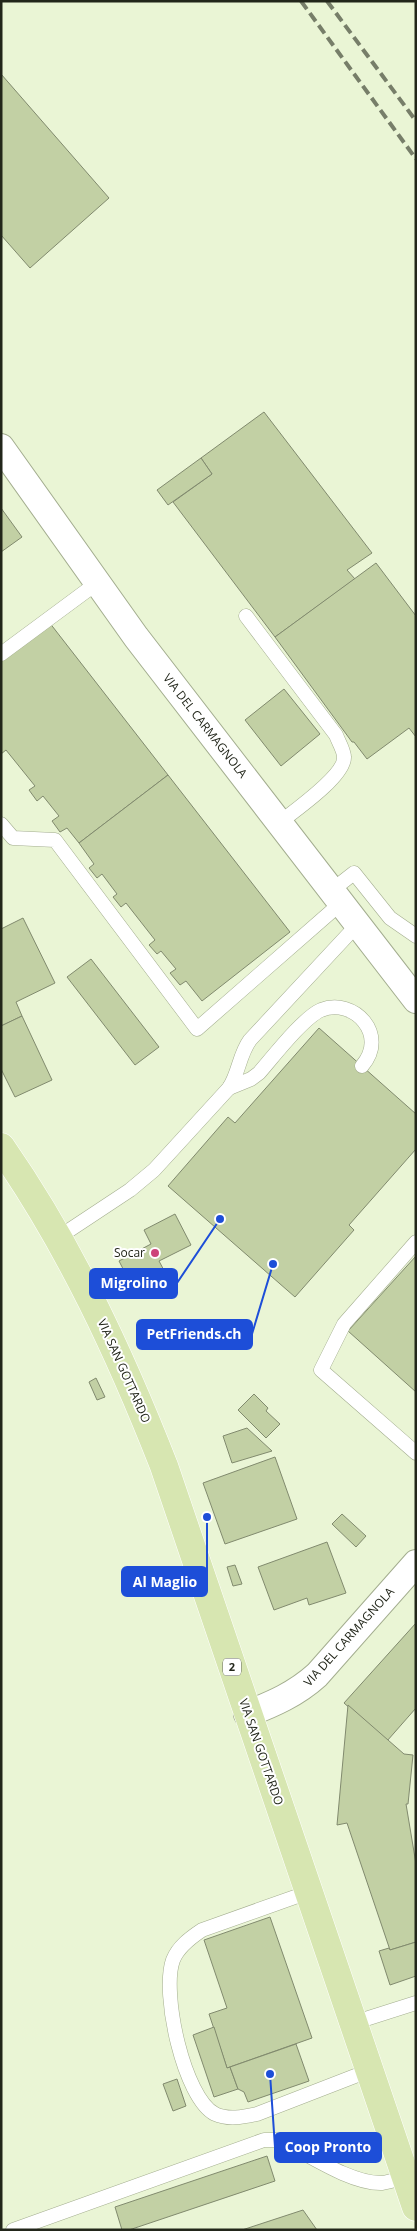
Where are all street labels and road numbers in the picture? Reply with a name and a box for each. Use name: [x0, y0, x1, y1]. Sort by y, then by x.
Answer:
street label: VIA DEL CARMAGNOLA: [159, 670, 252, 782]
street label: VIA SAN GOTTARDO: [94, 1316, 155, 1425]
street label: VIA DEL CARMAGNOLA: [300, 1583, 398, 1690]
road number: 2: [223, 1658, 241, 1675]
street label: VIA SAN GOTTARDO: [235, 1696, 288, 1807]

